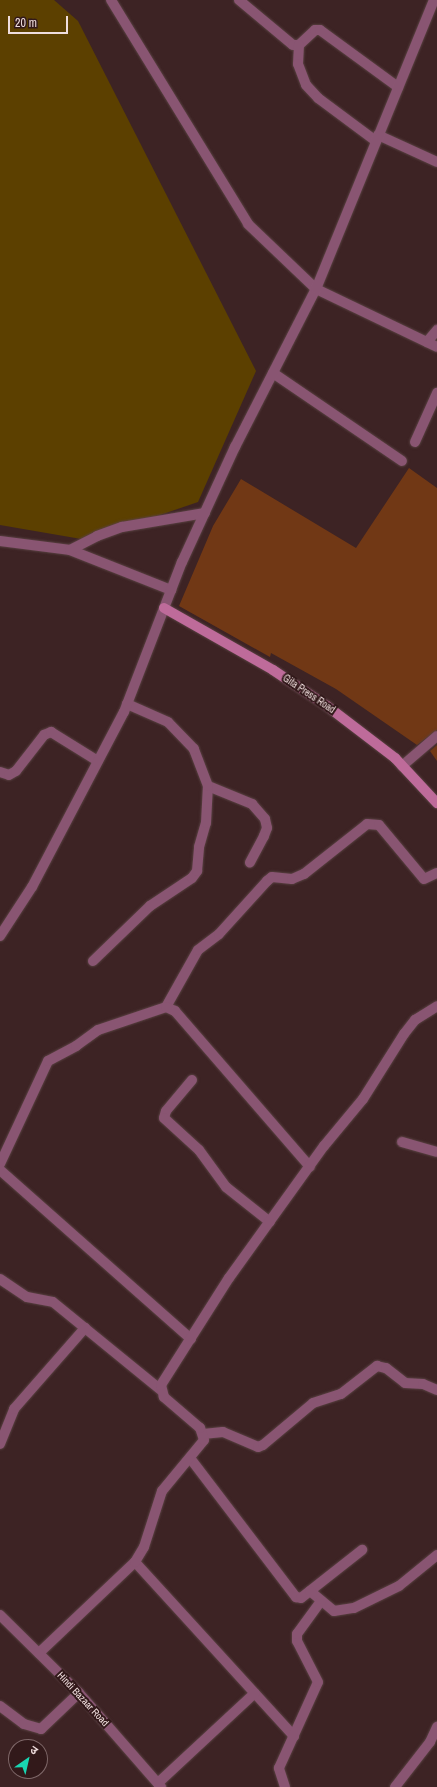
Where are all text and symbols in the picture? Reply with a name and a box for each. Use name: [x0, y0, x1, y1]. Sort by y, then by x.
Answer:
scale bar: [10, 8, 70, 34]
text: 20 m: [15, 15, 37, 31]
street label: Gita Press Road: [281, 672, 337, 716]
street label: Hindi Bazaar Road: [55, 1669, 111, 1729]
north arrow: [8, 1739, 48, 1779]
text: उ: [28, 1742, 41, 1757]

